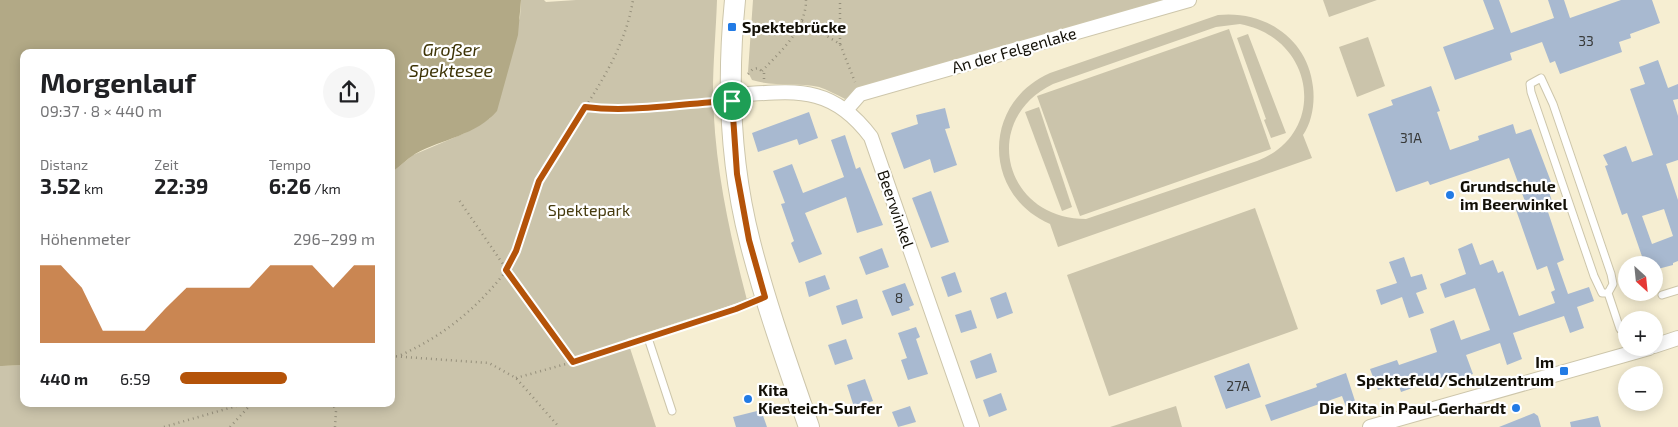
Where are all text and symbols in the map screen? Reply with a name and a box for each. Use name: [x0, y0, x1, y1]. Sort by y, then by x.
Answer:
place label: Spektebrücke: [742, 17, 846, 36]
marker: Spektebrücke: [726, 21, 738, 33]
street label: An der Felgenlake: [949, 23, 1078, 76]
house number: 33: [1578, 32, 1594, 49]
water label: Großer Spektesee: [409, 38, 494, 81]
text: Morgenlauf: [40, 65, 196, 99]
button: share: [323, 66, 375, 118]
pin: [711, 80, 753, 122]
icon: arrive: [718, 87, 746, 115]
text: 09:37 · 8 × 440 m: [40, 101, 162, 120]
house number: 31A: [1400, 129, 1422, 146]
text: Distanz: [40, 156, 88, 173]
text: Zeit: [154, 156, 179, 173]
text: Tempo: [269, 156, 311, 173]
street label: Beerwinkel: [874, 167, 919, 251]
text: 3.52: [40, 173, 81, 198]
text: 22:39: [154, 173, 208, 198]
text: 6:26: [269, 173, 311, 198]
place label: Grundschule im Beerwinkel: [1460, 176, 1568, 213]
text: km: [81, 180, 103, 197]
text: /km: [311, 180, 341, 197]
marker: Grundschule im Beerwinkel: [1444, 189, 1456, 201]
park label: Spektepark: [548, 200, 630, 219]
text: Höhenmeter: [40, 229, 131, 248]
text: 296–299 m: [293, 229, 375, 248]
north arrow: [1618, 256, 1662, 301]
map controls: [1618, 256, 1663, 411]
house number: 8: [895, 289, 903, 306]
button: +: [1618, 311, 1663, 356]
place label: Im Spektefeld/Schulzentrum: [1357, 352, 1554, 389]
marker: Im Spektefeld/Schulzentrum: [1558, 365, 1570, 377]
button: −: [1618, 366, 1663, 411]
text: 440 m: [40, 369, 88, 388]
text: 6:59: [120, 369, 151, 388]
house number: 27A: [1226, 377, 1250, 394]
place label: Kita Kiesteich-Surfer: [758, 380, 882, 417]
marker: Kita Kiesteich-Surfer: [742, 393, 754, 405]
place label: Die Kita in Paul-Gerhardt: [1319, 398, 1506, 417]
marker: Die Kita in Paul-Gerhardt: [1510, 402, 1522, 414]

